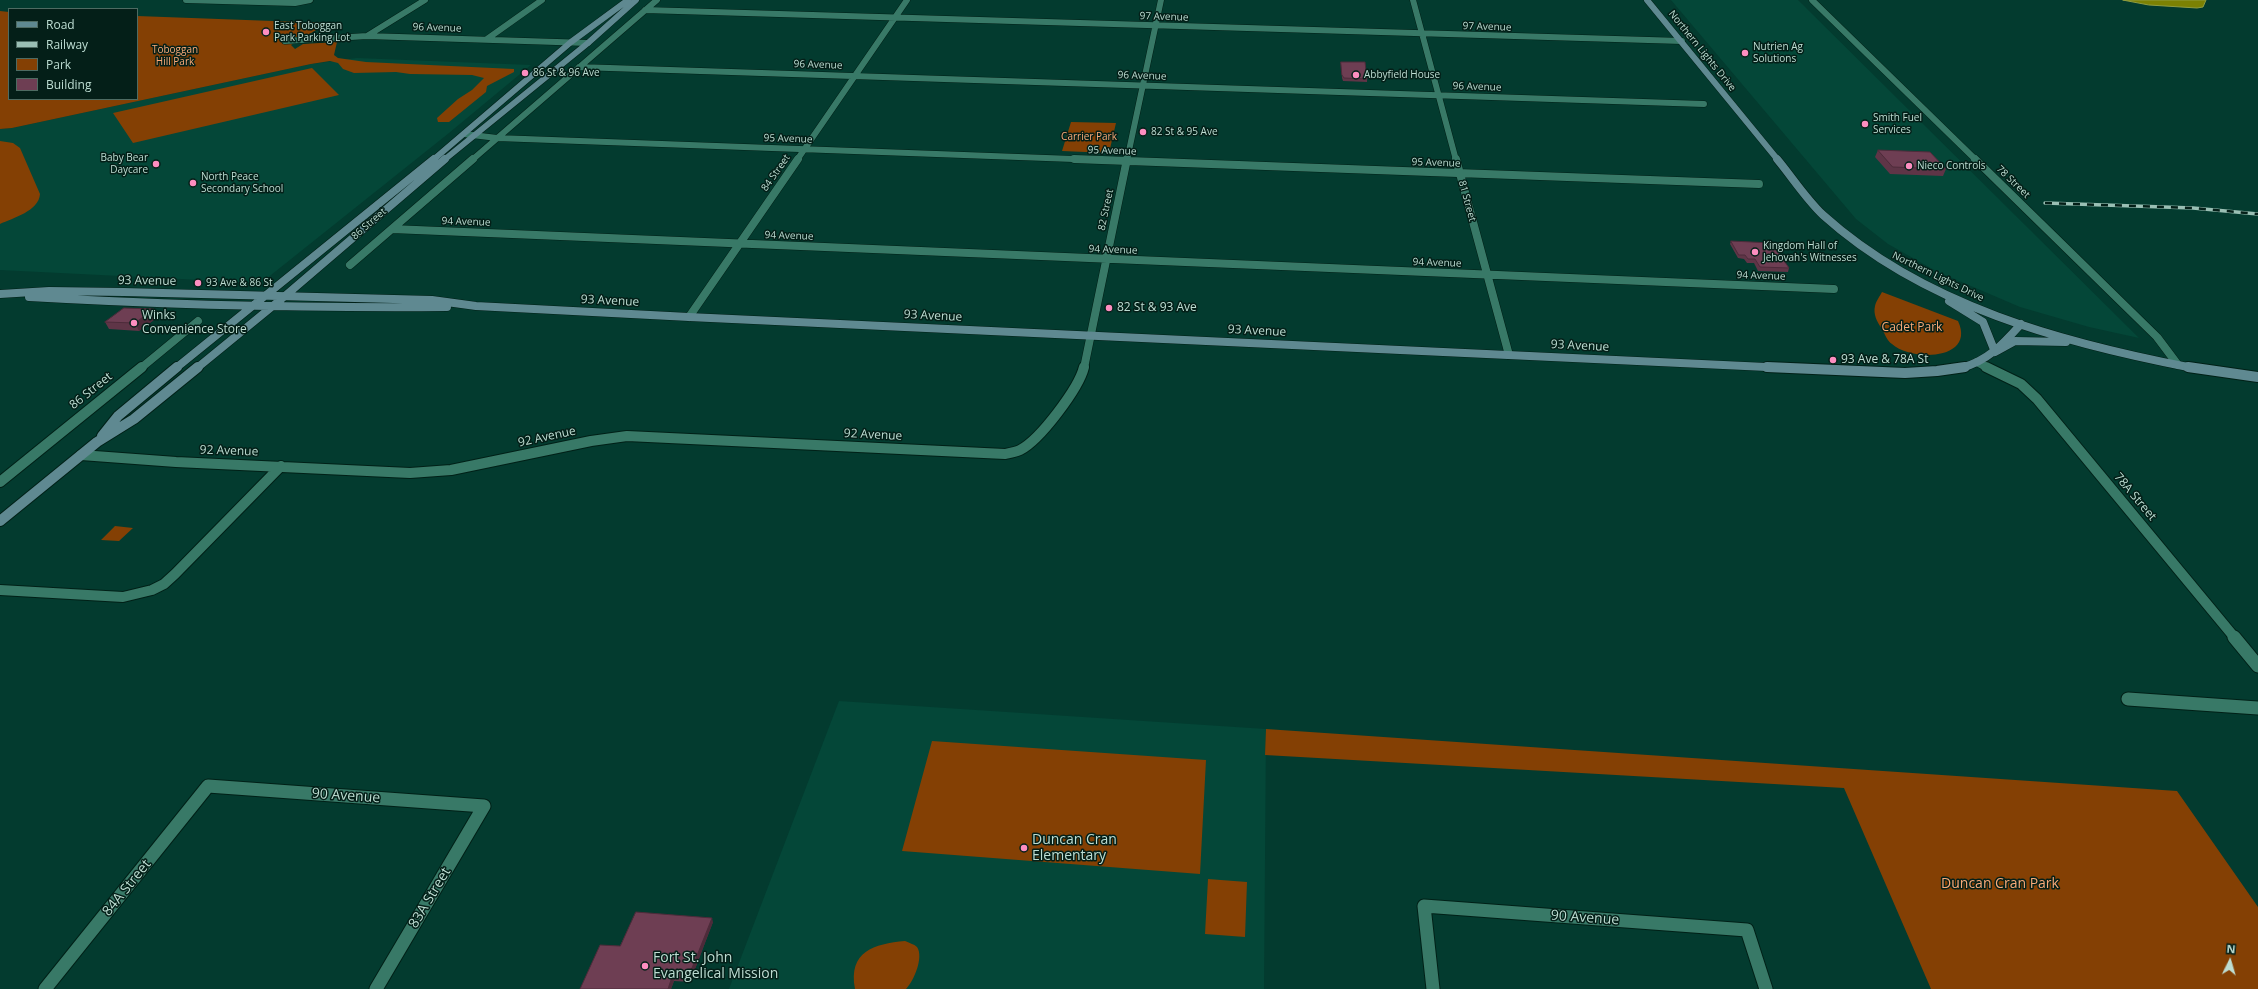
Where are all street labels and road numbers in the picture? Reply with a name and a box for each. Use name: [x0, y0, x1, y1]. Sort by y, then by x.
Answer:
street label: Northern Lights Drive: [1666, 8, 1738, 94]
street label: 97 Avenue: [1139, 10, 1189, 24]
street label: 97 Avenue: [1462, 20, 1512, 34]
street label: 96 Avenue: [412, 21, 462, 35]
street label: 96 Avenue: [793, 58, 843, 72]
street label: 96 Avenue: [1117, 69, 1167, 83]
street label: 96 Avenue: [1452, 80, 1502, 94]
street label: 95 Avenue: [763, 132, 813, 146]
street label: 95 Avenue: [1087, 144, 1137, 158]
street label: 84 Street: [759, 152, 793, 194]
street label: 95 Avenue: [1411, 156, 1461, 170]
street label: 78 Street: [1994, 163, 2032, 201]
street label: 81 Street: [1456, 179, 1478, 223]
street label: 82 Street: [1096, 188, 1116, 232]
street label: 86 Street: [349, 206, 389, 242]
street label: 94 Avenue: [441, 215, 491, 229]
street label: 94 Avenue: [764, 229, 814, 243]
street label: 94 Avenue: [1088, 243, 1138, 257]
street label: Northern Lights Drive: [1890, 250, 1986, 304]
street label: 94 Avenue: [1412, 256, 1462, 270]
street label: 94 Avenue: [1736, 269, 1786, 283]
street label: 93 Avenue: [118, 273, 176, 289]
street label: 93 Avenue: [580, 292, 640, 310]
street label: 93 Avenue: [903, 307, 963, 325]
street label: 93 Avenue: [1227, 322, 1287, 340]
street label: 93 Avenue: [1550, 337, 1610, 355]
street label: 86 Street: [67, 370, 115, 412]
street label: 92 Avenue: [517, 424, 577, 450]
street label: 92 Avenue: [843, 426, 903, 444]
street label: 92 Avenue: [199, 443, 259, 459]
street label: 78A Street: [2111, 470, 2159, 524]
street label: 90 Avenue: [311, 785, 381, 807]
street label: 84A Street: [99, 856, 155, 920]
street label: 83A Street: [405, 865, 455, 931]
street label: 90 Avenue: [1550, 907, 1620, 929]

